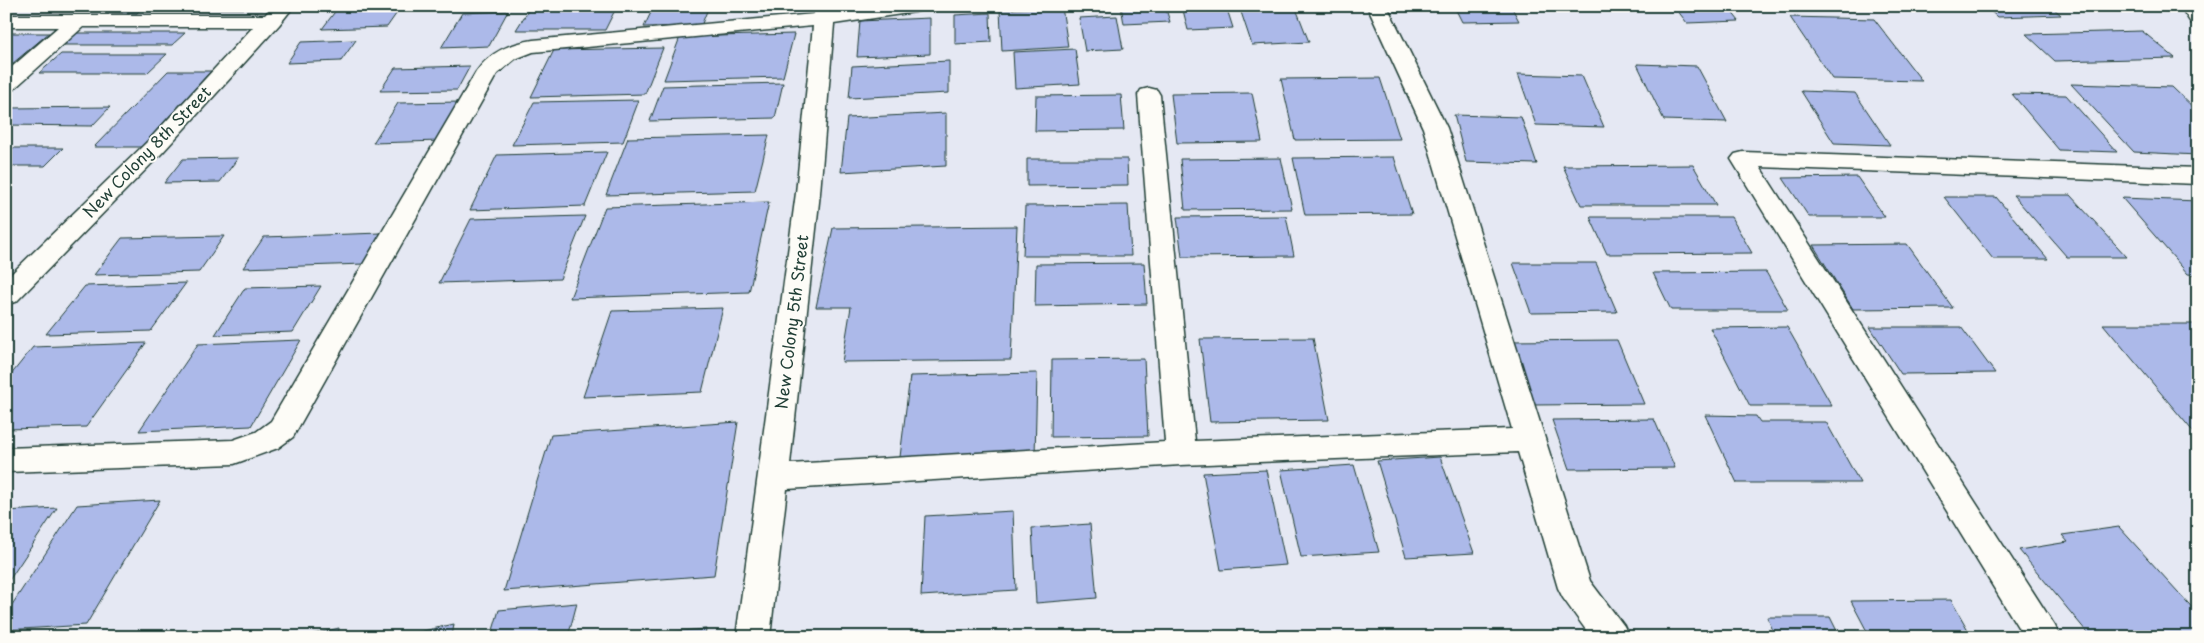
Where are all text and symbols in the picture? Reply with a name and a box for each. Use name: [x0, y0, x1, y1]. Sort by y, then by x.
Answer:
street label: New Colony 8th Street: [77, 80, 216, 223]
street label: New Colony 5th Street: [768, 233, 814, 411]

